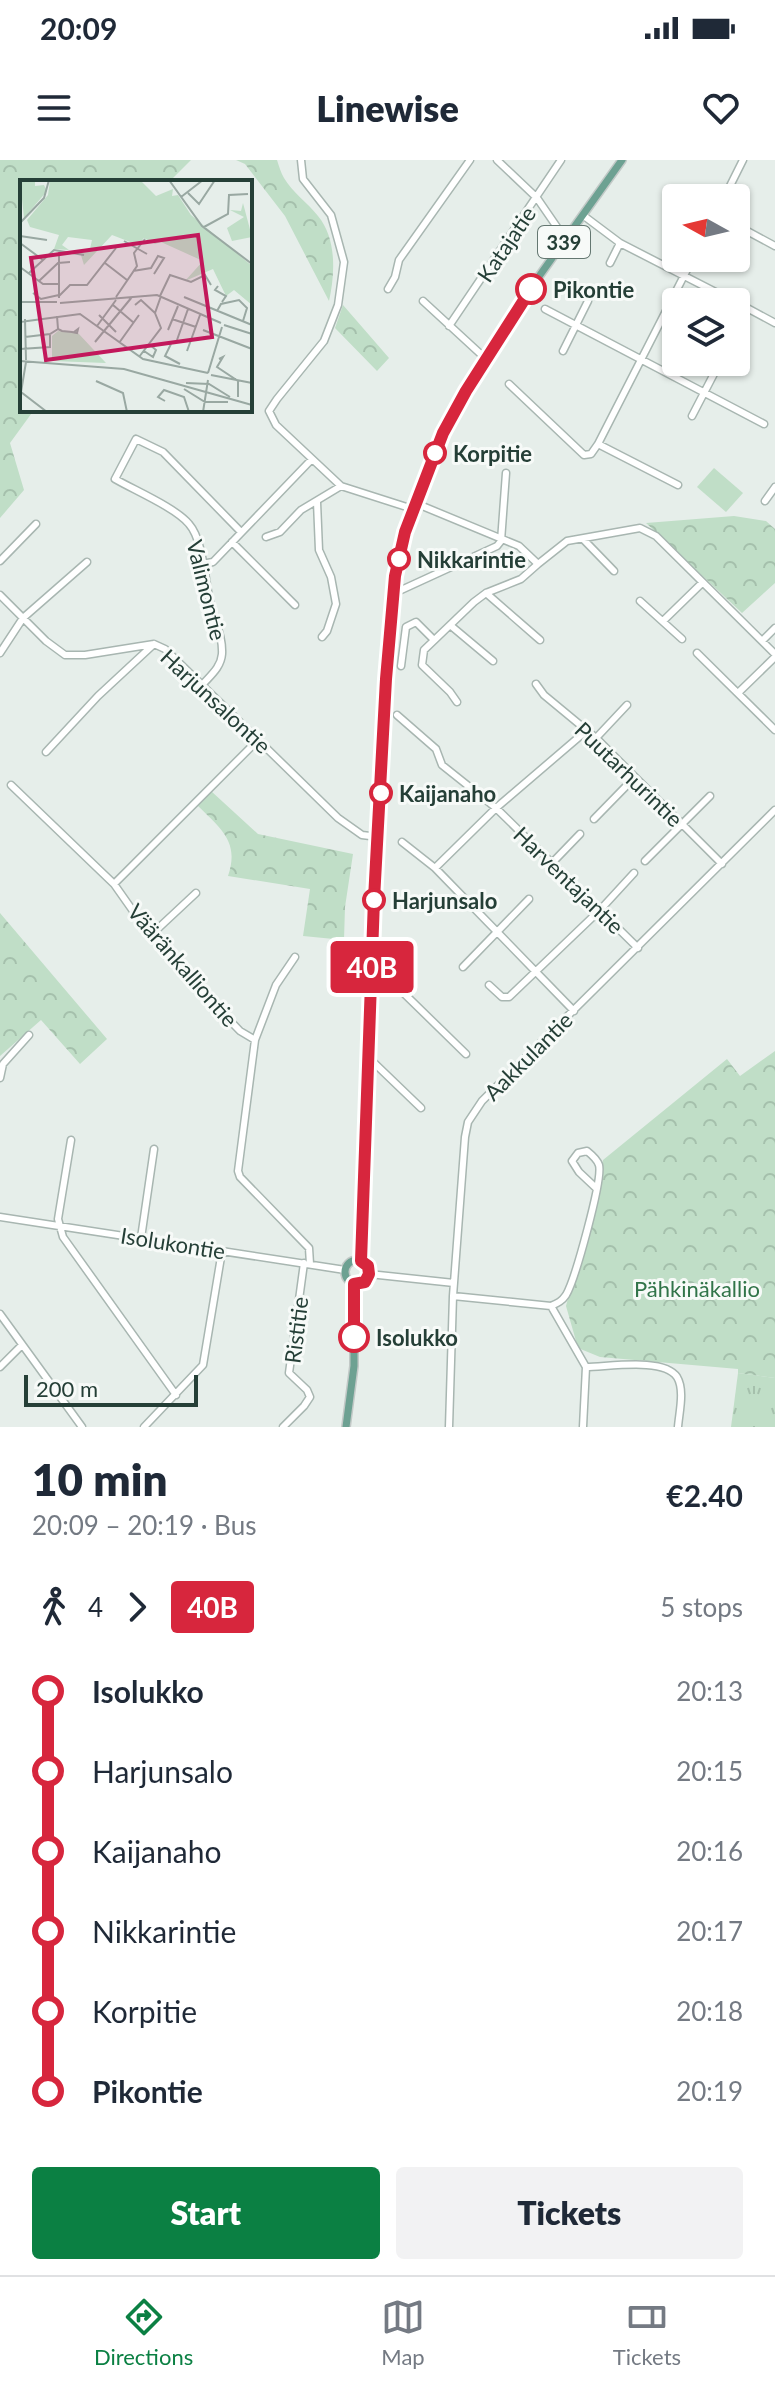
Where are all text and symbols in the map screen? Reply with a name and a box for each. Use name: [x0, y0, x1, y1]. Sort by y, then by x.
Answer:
text: 20:09: [40, 10, 117, 46]
icon: menu: [32, 86, 76, 130]
text: Linewise: [316, 86, 459, 130]
icon: heart: [699, 86, 743, 130]
inset map: [20, 180, 252, 412]
north arrow: [662, 184, 750, 272]
map controls: [662, 184, 750, 376]
street label: Katajatie: [471, 201, 541, 287]
road number: 339: [538, 226, 590, 258]
marker: Pikontie: [516, 274, 546, 304]
place label: Pikontie: [553, 276, 634, 303]
button: layers: [662, 288, 750, 376]
place label: Korpitie: [453, 440, 532, 467]
marker: Korpitie: [424, 442, 446, 464]
street label: Valimontie: [181, 537, 233, 643]
place label: Nikkarintie: [417, 546, 526, 573]
marker: Nikkarintie: [388, 548, 410, 570]
street label: Harjunsalontie: [155, 643, 277, 759]
street label: Puutarhurintie: [569, 716, 689, 832]
place label: Kaijanaho: [399, 780, 496, 807]
marker: Kaijanaho: [370, 782, 392, 804]
street label: Harventajantie: [508, 821, 630, 939]
place label: Harjunsalo: [392, 887, 497, 914]
marker: Harjunsalo: [363, 889, 385, 911]
street label: Vääränkalliontie: [122, 898, 244, 1032]
line badge: 40B: [326, 941, 418, 993]
text: 40B: [347, 950, 397, 984]
street label: Aakkulantie: [478, 1006, 578, 1106]
street label: Isolukontie: [119, 1221, 227, 1265]
park label: Pähkinäkallio: [634, 1275, 760, 1302]
street label: Ristitie: [279, 1295, 313, 1365]
marker: Isolukko: [339, 1322, 369, 1352]
place label: Isolukko: [376, 1324, 458, 1351]
scale bar: [24, 1371, 198, 1407]
text: 200 m: [36, 1375, 98, 1402]
text: 10 min: [32, 1453, 167, 1505]
text: €2.40: [666, 1477, 743, 1513]
text: 20:09 – 20:19 · Bus: [32, 1509, 256, 1541]
icon: walk: [32, 1585, 76, 1629]
icon: forward: [115, 1585, 159, 1629]
text: 40B: [187, 1590, 238, 1624]
text: 4: [88, 1591, 103, 1623]
text: 5 stops: [660, 1591, 743, 1623]
text: Isolukko: [92, 1673, 204, 1709]
text: 20:13: [676, 1675, 743, 1707]
text: Harjunsalo: [92, 1753, 233, 1789]
text: 20:15: [676, 1755, 743, 1787]
text: Kaijanaho: [92, 1833, 221, 1869]
text: 20:16: [676, 1835, 743, 1867]
text: Nikkarintie: [92, 1913, 236, 1949]
text: 20:17: [676, 1915, 743, 1947]
text: Korpitie: [92, 1993, 197, 2029]
text: 20:18: [676, 1995, 743, 2027]
text: Pikontie: [92, 2073, 203, 2109]
text: 20:19: [676, 2075, 743, 2107]
button: Start: [32, 2167, 380, 2259]
button: Tickets: [396, 2167, 743, 2259]
tab: Directions: [94, 2295, 193, 2370]
tab: Map: [381, 2295, 425, 2370]
tab: Tickets: [613, 2295, 681, 2370]

